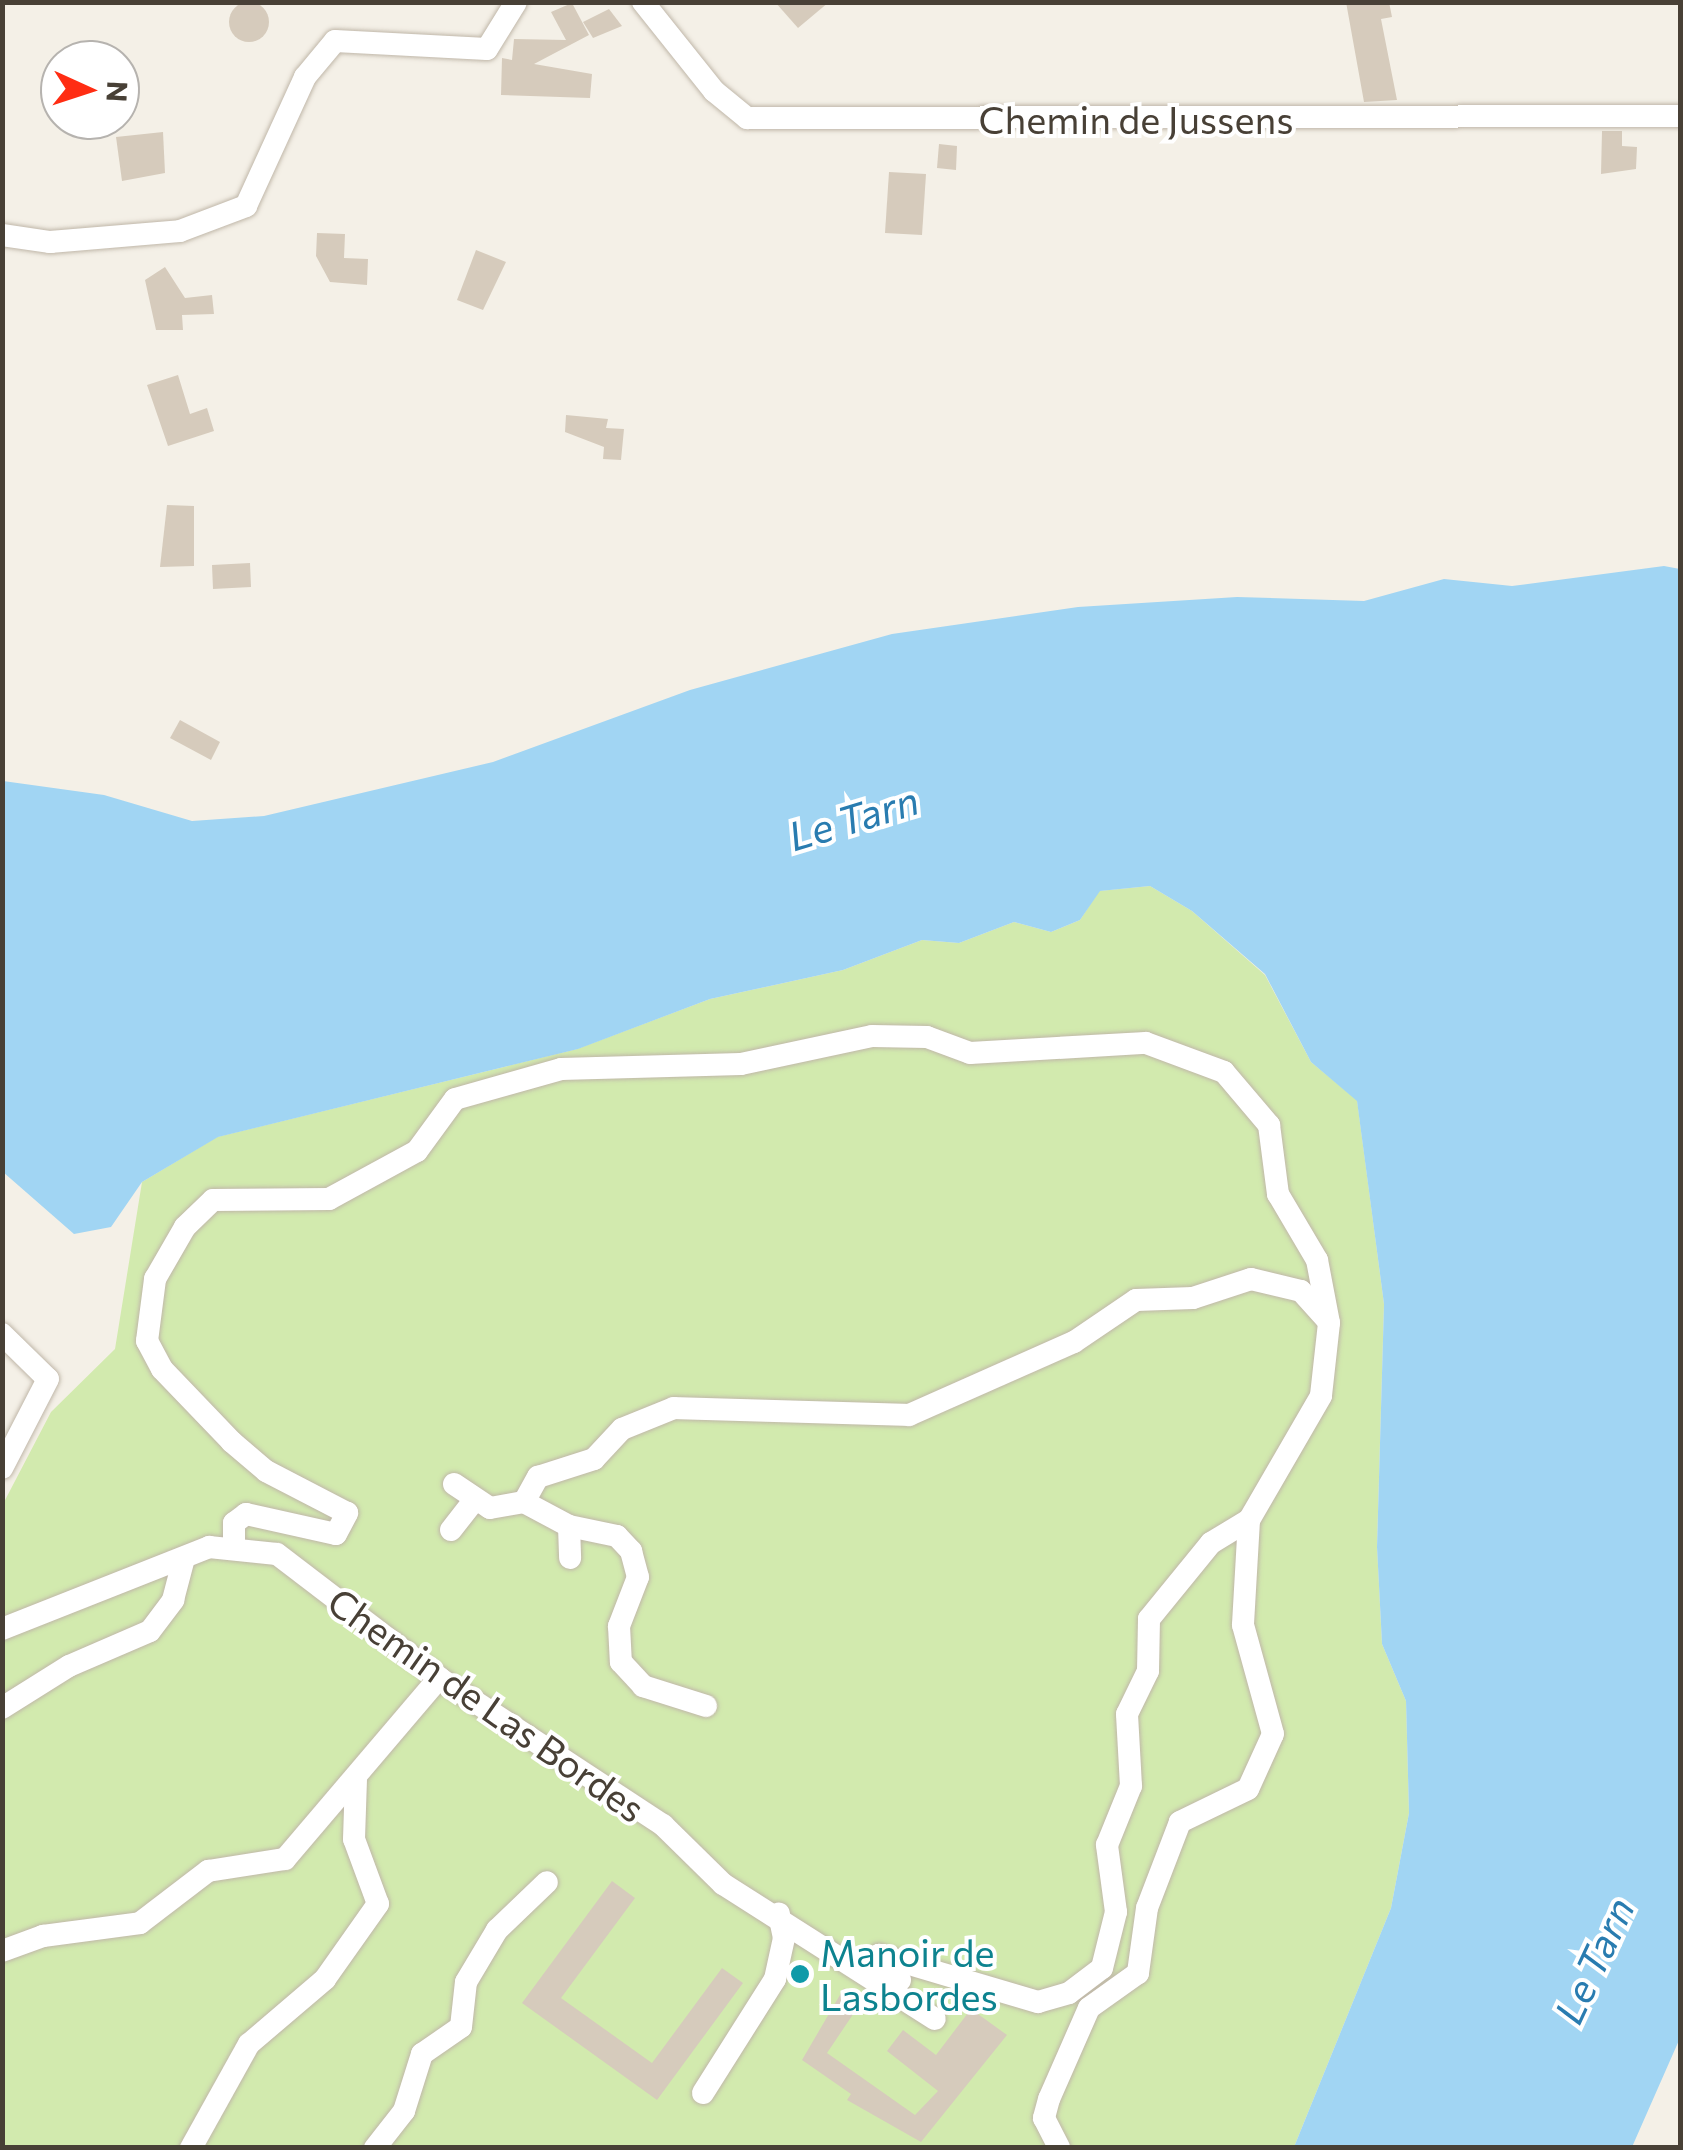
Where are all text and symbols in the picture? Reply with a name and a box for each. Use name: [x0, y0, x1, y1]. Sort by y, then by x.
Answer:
north arrow: [40, 40, 140, 140]
text: N: [100, 80, 135, 103]
street label: Chemin de Jussens: [978, 96, 1294, 142]
water label: Le Tarn: [782, 775, 924, 859]
street label: Chemin de Las Bordes: [320, 1577, 654, 1831]
water label: Le Tarn: [1543, 1889, 1643, 2031]
place label: Manoir de Lasbordes: [820, 1929, 998, 2018]
marker: Manoir de Lasbordes: [789, 1963, 811, 1985]

